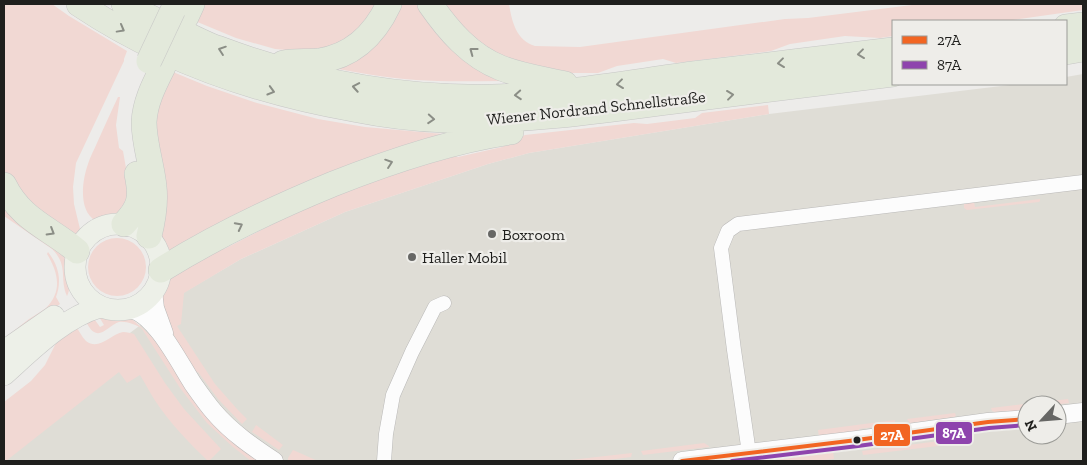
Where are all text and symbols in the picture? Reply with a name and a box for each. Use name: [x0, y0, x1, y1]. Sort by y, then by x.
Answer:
legend: [892, 20, 1067, 85]
one-way arrow: [116, 23, 125, 33]
text: 27A: [937, 31, 961, 49]
one-way arrow: [219, 46, 227, 56]
one-way arrow: [469, 48, 479, 57]
one-way arrow: [857, 48, 865, 59]
text: 87A: [937, 56, 962, 74]
one-way arrow: [777, 57, 785, 68]
one-way arrow: [616, 78, 624, 89]
one-way arrow: [352, 82, 361, 92]
one-way arrow: [267, 85, 275, 95]
street label: Wiener Nordrand Schnellstraße: [486, 87, 706, 129]
one-way arrow: [514, 90, 522, 101]
one-way arrow: [725, 90, 734, 100]
one-way arrow: [427, 113, 435, 124]
one-way arrow: [384, 159, 393, 169]
one-way arrow: [234, 222, 243, 232]
one-way arrow: [46, 225, 55, 235]
place label: Boxroom: [502, 225, 565, 244]
marker: Boxroom: [486, 228, 498, 240]
place label: Haller Mobil: [422, 248, 507, 267]
marker: Haller Mobil: [406, 251, 418, 263]
north arrow: [1017, 395, 1067, 445]
text: N: [1021, 417, 1041, 434]
line badge: 87A: [935, 421, 973, 445]
line badge: 27A: [873, 423, 911, 447]
text: 87A: [942, 425, 966, 442]
text: 27A: [880, 427, 904, 444]
unlabelled marker: [852, 435, 862, 445]

